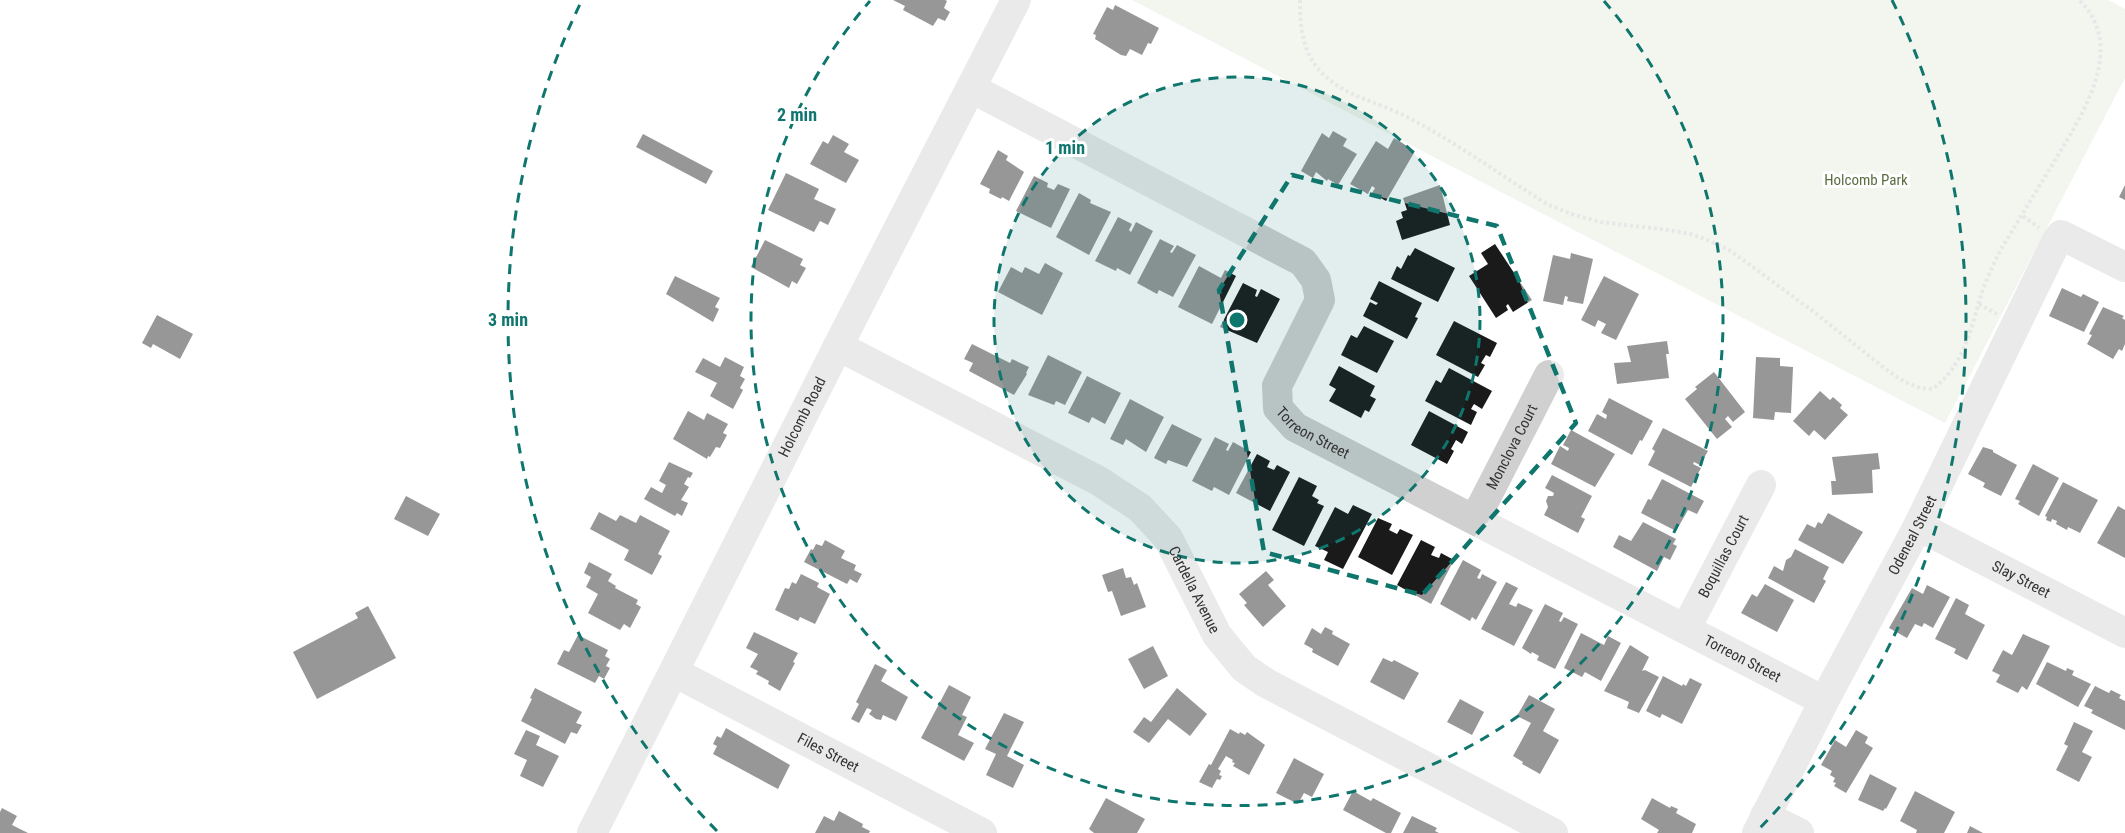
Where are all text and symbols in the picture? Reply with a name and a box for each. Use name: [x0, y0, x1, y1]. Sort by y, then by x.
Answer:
text: 2 min: [777, 104, 817, 125]
text: 1 min: [1045, 137, 1085, 158]
park label: Holcomb Park: [1824, 171, 1908, 189]
text: 3 min: [488, 309, 528, 330]
centre of rings: [1227, 310, 1247, 330]
street label: Holcomb Road: [774, 374, 830, 460]
street label: Monclova Court: [1483, 401, 1541, 493]
street label: Torreon Street: [1272, 403, 1352, 463]
street label: Odeneal Street: [1884, 493, 1940, 578]
street label: Boquillas Court: [1695, 512, 1753, 601]
street label: Cardella Avenue: [1165, 543, 1224, 636]
street label: Slay Street: [1989, 557, 2053, 602]
street label: Torreon Street: [1701, 631, 1784, 686]
street label: Files Street: [795, 729, 862, 776]

